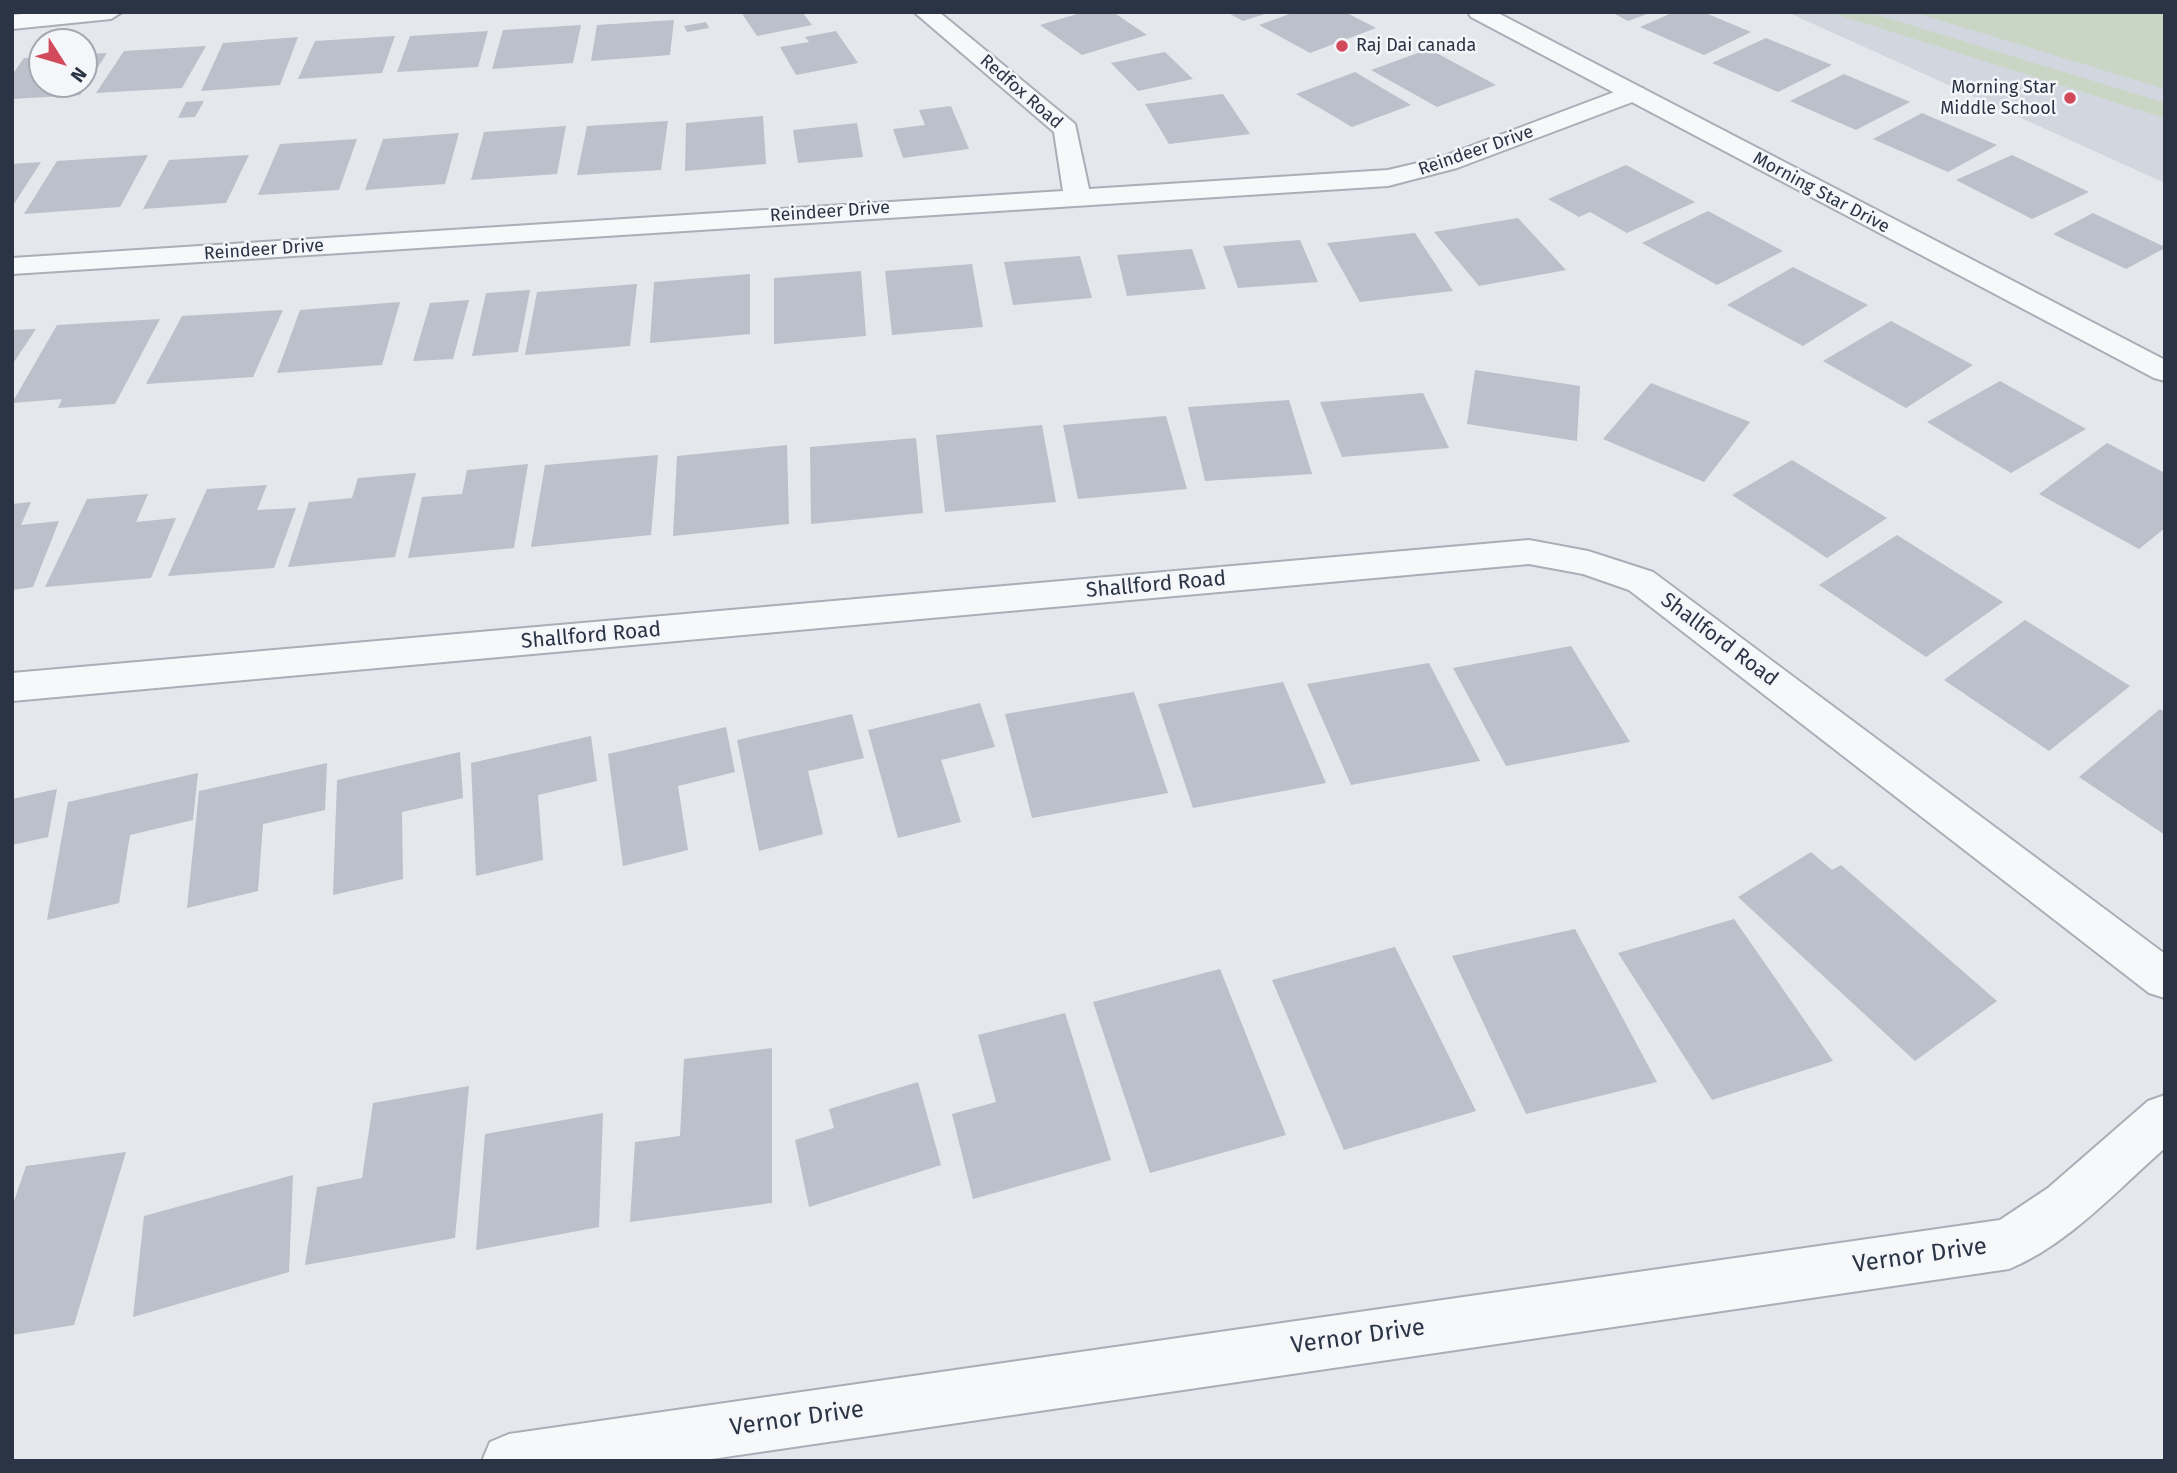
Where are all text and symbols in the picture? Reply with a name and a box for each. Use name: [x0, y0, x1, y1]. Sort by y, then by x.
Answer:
north arrow: [28, 28, 98, 98]
place label: Raj Dai canada: [1356, 35, 1476, 57]
marker: Raj Dai canada: [1334, 38, 1350, 54]
street label: Redfox Road: [975, 50, 1067, 134]
text: N: [66, 63, 92, 87]
place label: Morning Star Middle School: [1940, 77, 2056, 119]
marker: Morning Star Middle School: [2062, 90, 2078, 106]
street label: Reindeer Drive: [1416, 121, 1536, 181]
street label: Morning Star Drive: [1749, 148, 1893, 238]
street label: Reindeer Drive: [769, 197, 891, 227]
street label: Reindeer Drive: [203, 235, 325, 265]
street label: Shallford Road: [1085, 566, 1227, 604]
street label: Shallford Road: [1655, 588, 1783, 692]
street label: Shallford Road: [520, 617, 662, 655]
street label: Vernor Drive: [1851, 1232, 1989, 1280]
street label: Vernor Drive: [1289, 1313, 1427, 1361]
street label: Vernor Drive: [728, 1395, 866, 1443]

